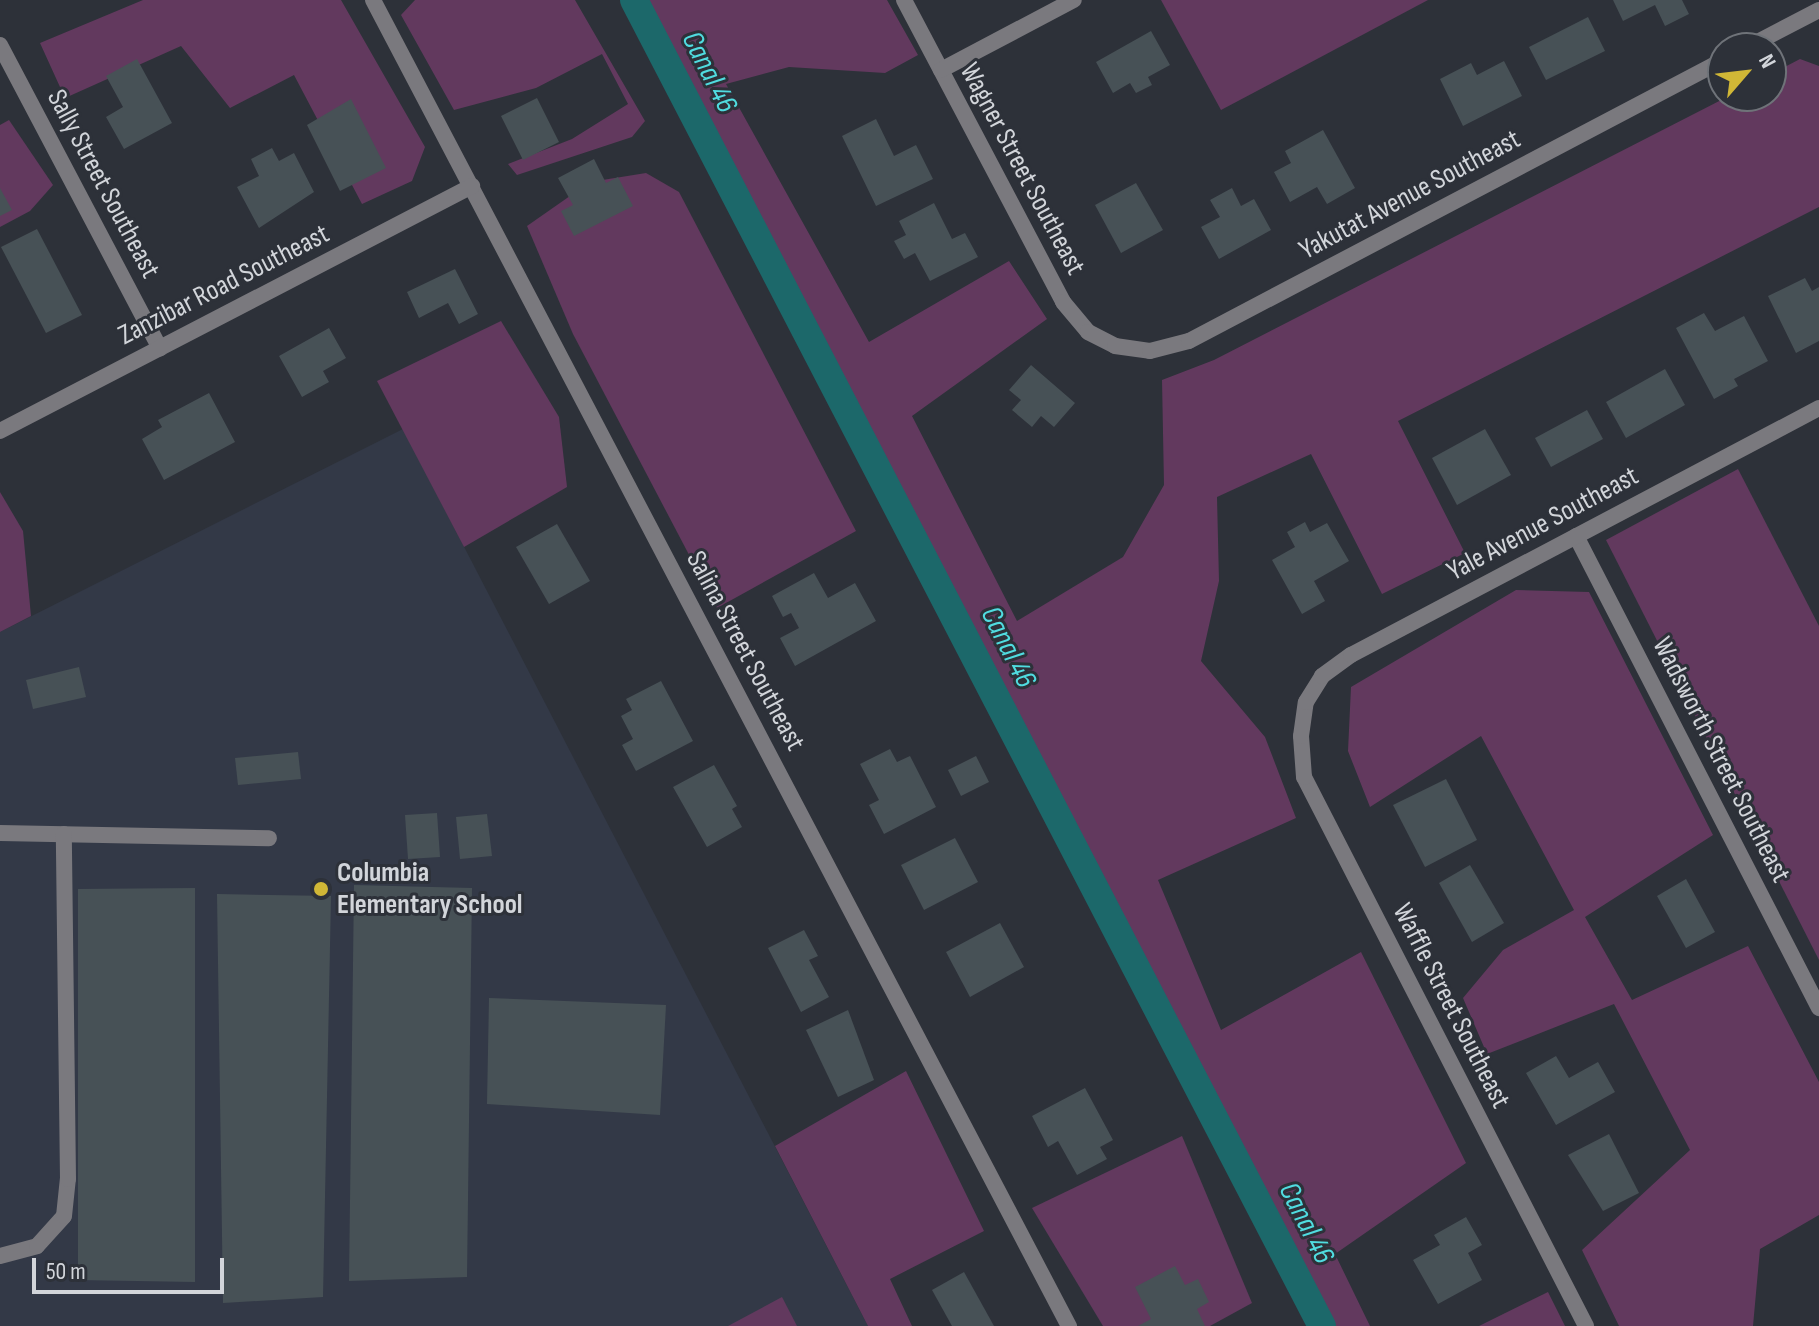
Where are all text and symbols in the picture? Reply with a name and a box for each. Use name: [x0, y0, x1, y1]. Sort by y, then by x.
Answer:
water label: Canal 46: [673, 25, 745, 119]
north arrow: [1707, 32, 1787, 112]
text: N: [1752, 50, 1782, 73]
street label: Wagner Street Southeast: [952, 57, 1092, 281]
street label: Sally Street Southeast: [39, 84, 167, 284]
street label: Yakutat Avenue Southeast: [1294, 123, 1526, 267]
street label: Zanzibar Road Southeast: [113, 217, 335, 353]
street label: Yale Avenue Southeast: [1442, 460, 1644, 588]
street label: Salina Street Southeast: [678, 546, 812, 756]
water label: Canal 46: [972, 600, 1044, 694]
street label: Wadsworth Street Southeast: [1645, 632, 1797, 888]
place label: Columbia Elementary School: [337, 856, 523, 922]
marker: Columbia Elementary School: [312, 880, 330, 898]
street label: Waffle Street Southeast: [1385, 898, 1517, 1114]
water label: Canal 46: [1270, 1176, 1342, 1270]
scale bar: [36, 1242, 228, 1292]
text: 50 m: [46, 1257, 86, 1286]

